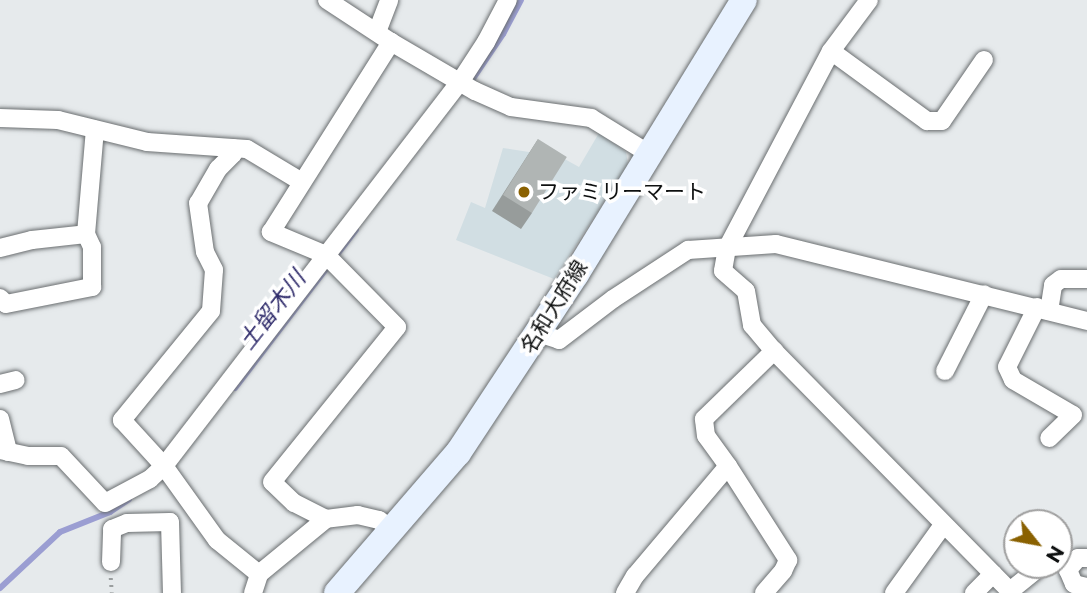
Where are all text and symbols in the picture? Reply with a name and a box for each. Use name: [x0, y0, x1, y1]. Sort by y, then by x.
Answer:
place label: ファミリーマート: [538, 179, 706, 205]
marker: ファミリーマート: [516, 184, 532, 200]
street label: 名和大府線: [515, 256, 593, 358]
water label: 土留木川: [233, 265, 311, 355]
north arrow: [1003, 509, 1073, 579]
text: N: [1041, 542, 1069, 567]

